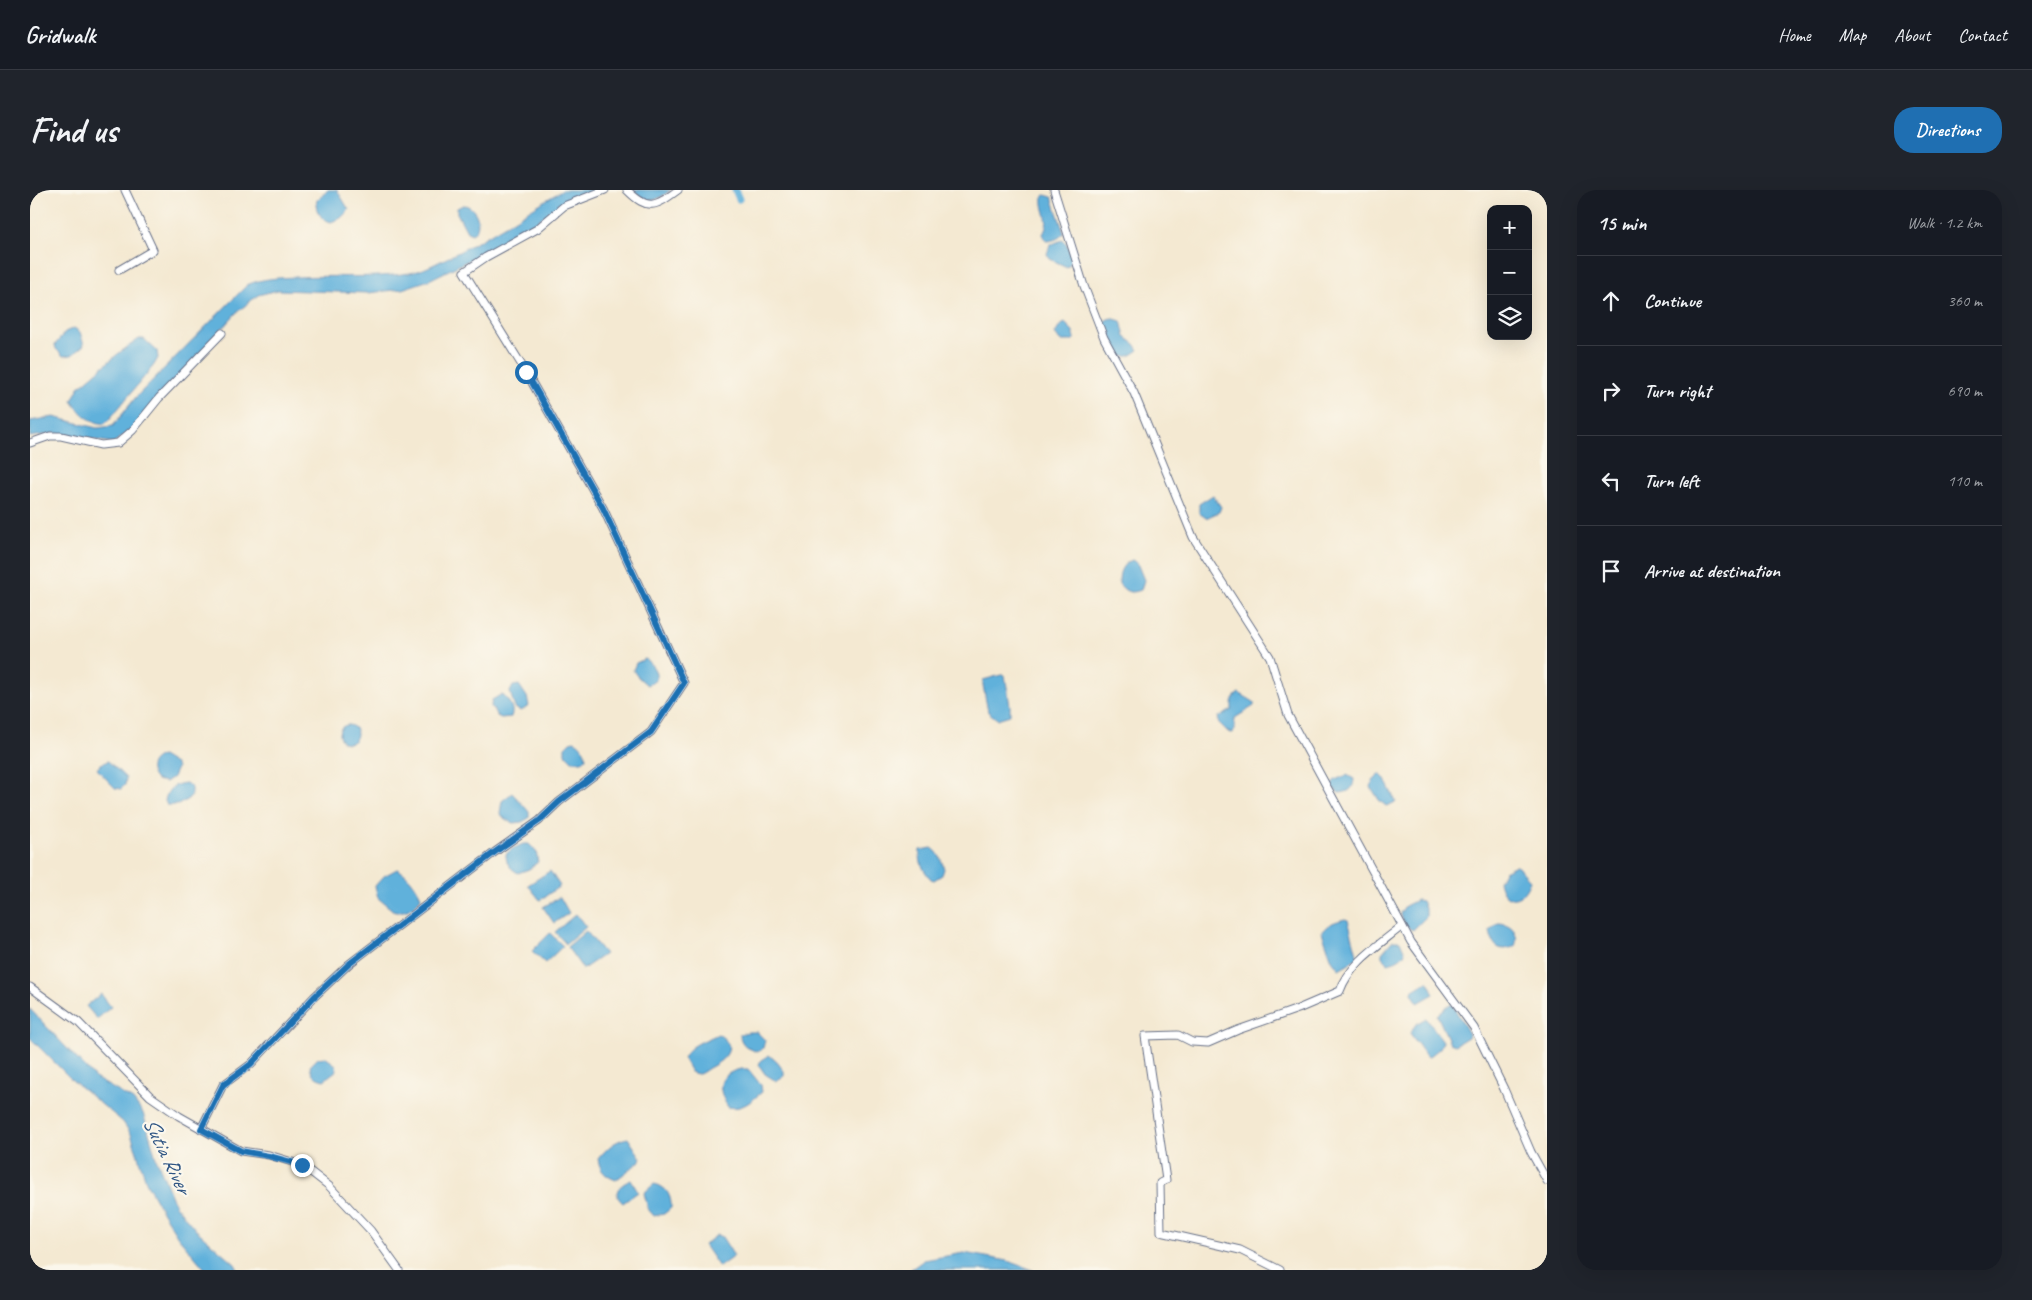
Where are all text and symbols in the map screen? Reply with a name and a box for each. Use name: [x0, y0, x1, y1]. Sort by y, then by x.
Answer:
text: Gridwalk: [25, 20, 95, 50]
text: Home: [1778, 24, 1811, 46]
text: Map: [1839, 24, 1866, 46]
text: About: [1894, 24, 1930, 46]
text: Contact: [1958, 24, 2007, 46]
button: Directions: [1894, 107, 2002, 153]
text: Find us: [30, 108, 117, 153]
map controls: [1487, 205, 1532, 340]
button: +: [1487, 205, 1532, 250]
text: 15 min: [1597, 210, 1646, 236]
text: Walk · 1.2 km: [1907, 213, 1982, 233]
button: −: [1487, 250, 1532, 295]
icon: ahead: [1597, 287, 1625, 315]
text: Continue: [1644, 289, 1701, 313]
text: 360 m: [1948, 291, 1982, 311]
button: layers: [1487, 295, 1532, 340]
route start: [515, 361, 538, 384]
icon: right: [1597, 377, 1625, 405]
text: Turn right: [1644, 379, 1711, 403]
text: 690 m: [1948, 381, 1982, 401]
icon: left: [1597, 467, 1625, 495]
text: Turn left: [1644, 469, 1699, 493]
text: 110 m: [1948, 471, 1982, 491]
icon: arrive: [1597, 557, 1625, 585]
text: Arrive at destination: [1644, 559, 1780, 583]
water label: Sutia River: [137, 1113, 199, 1202]
route end: [291, 1154, 314, 1177]

